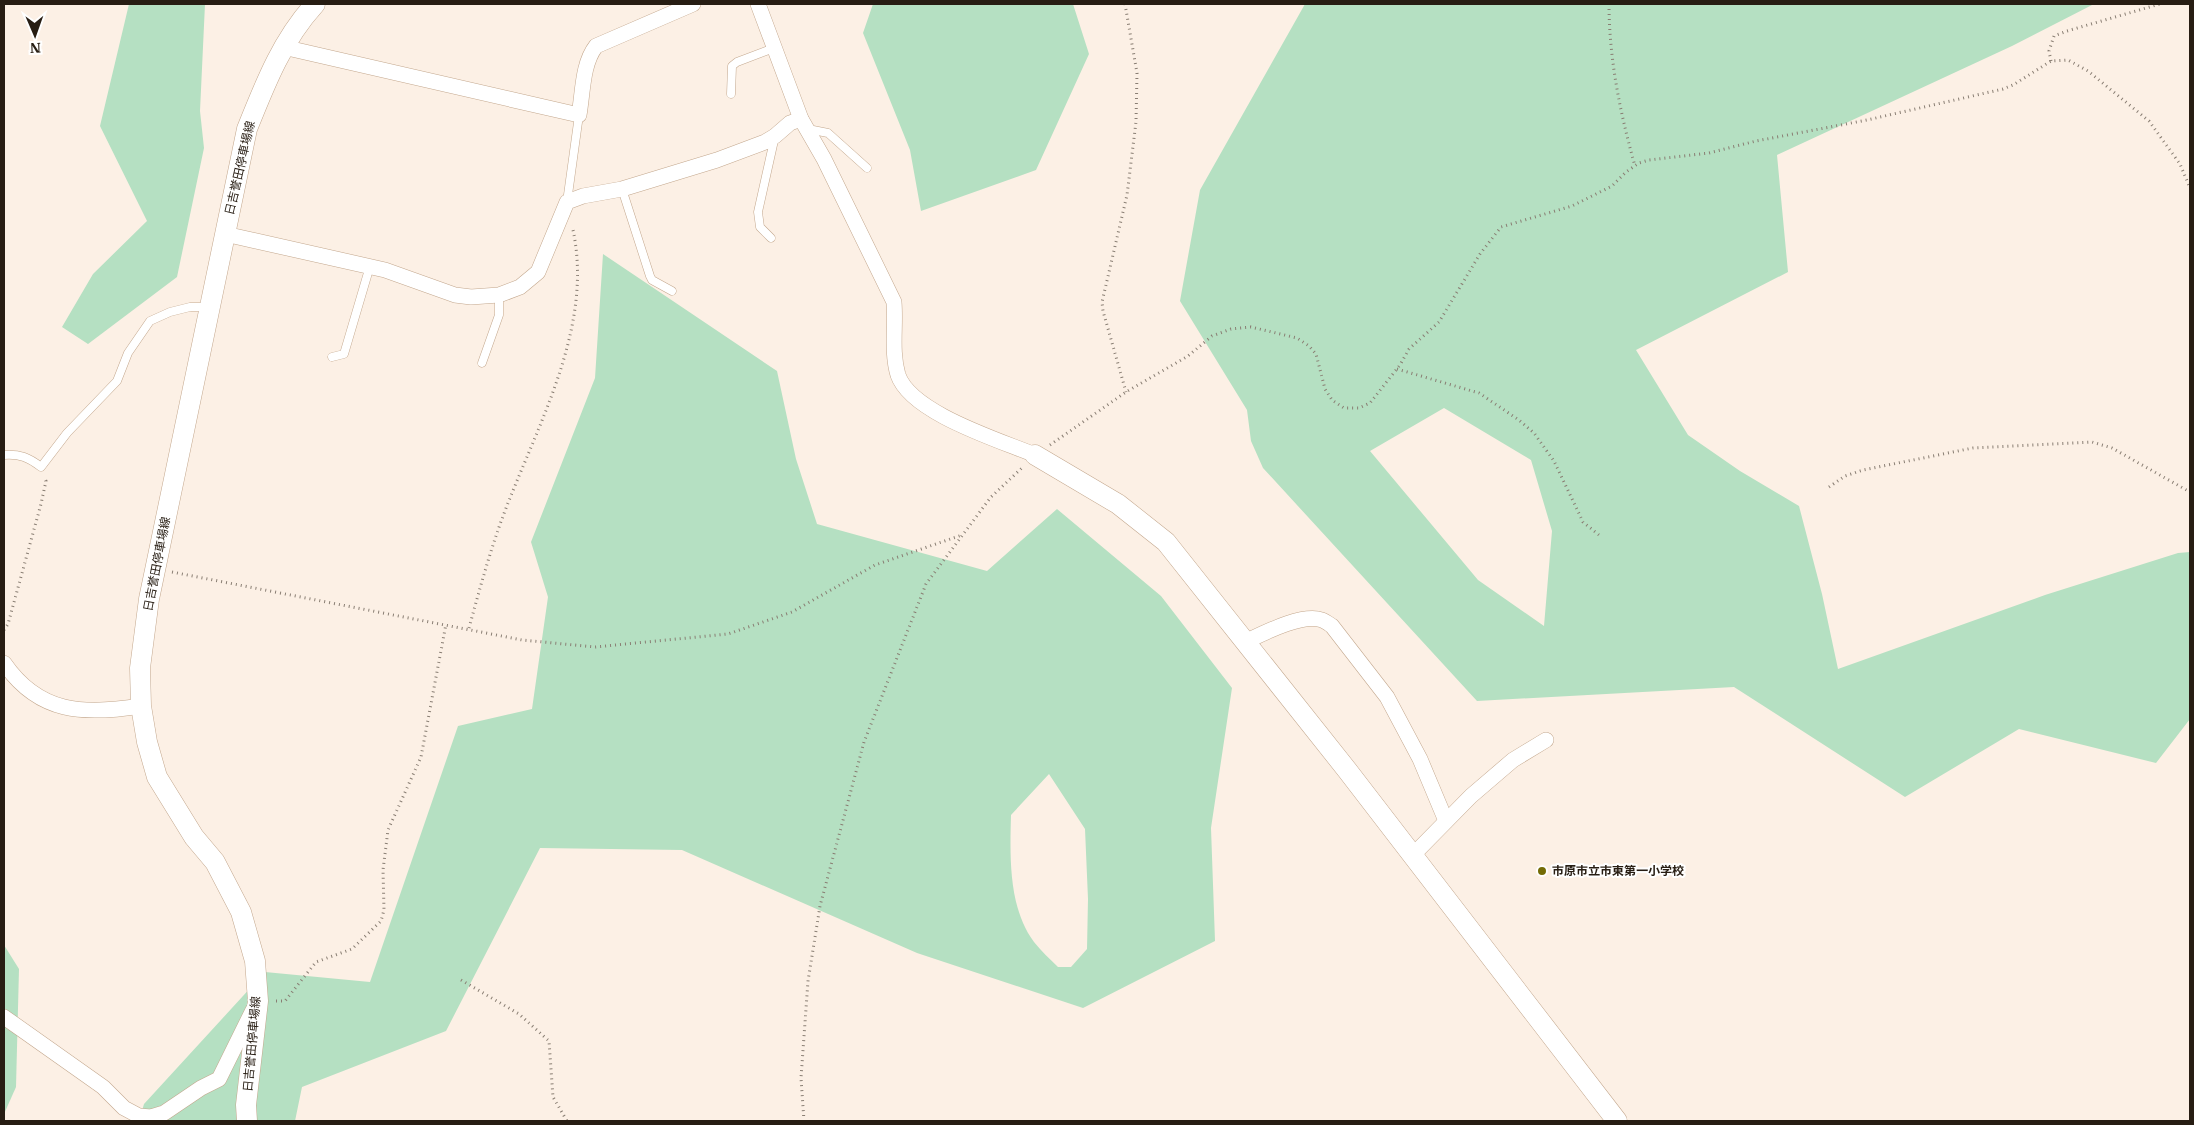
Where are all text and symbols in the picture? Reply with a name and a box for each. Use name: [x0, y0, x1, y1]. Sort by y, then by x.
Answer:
north arrow: [10, 10, 60, 60]
text: N: [30, 39, 41, 57]
street label: 日吉誉田停車場線: [221, 119, 258, 216]
street label: 日吉誉田停車場線: [140, 515, 173, 612]
place label: 市原市立市東第一小学校: [1552, 863, 1684, 878]
marker: 市原市立市東第一小学校: [1536, 865, 1548, 877]
street label: 日吉誉田停車場線: [240, 995, 263, 1092]

